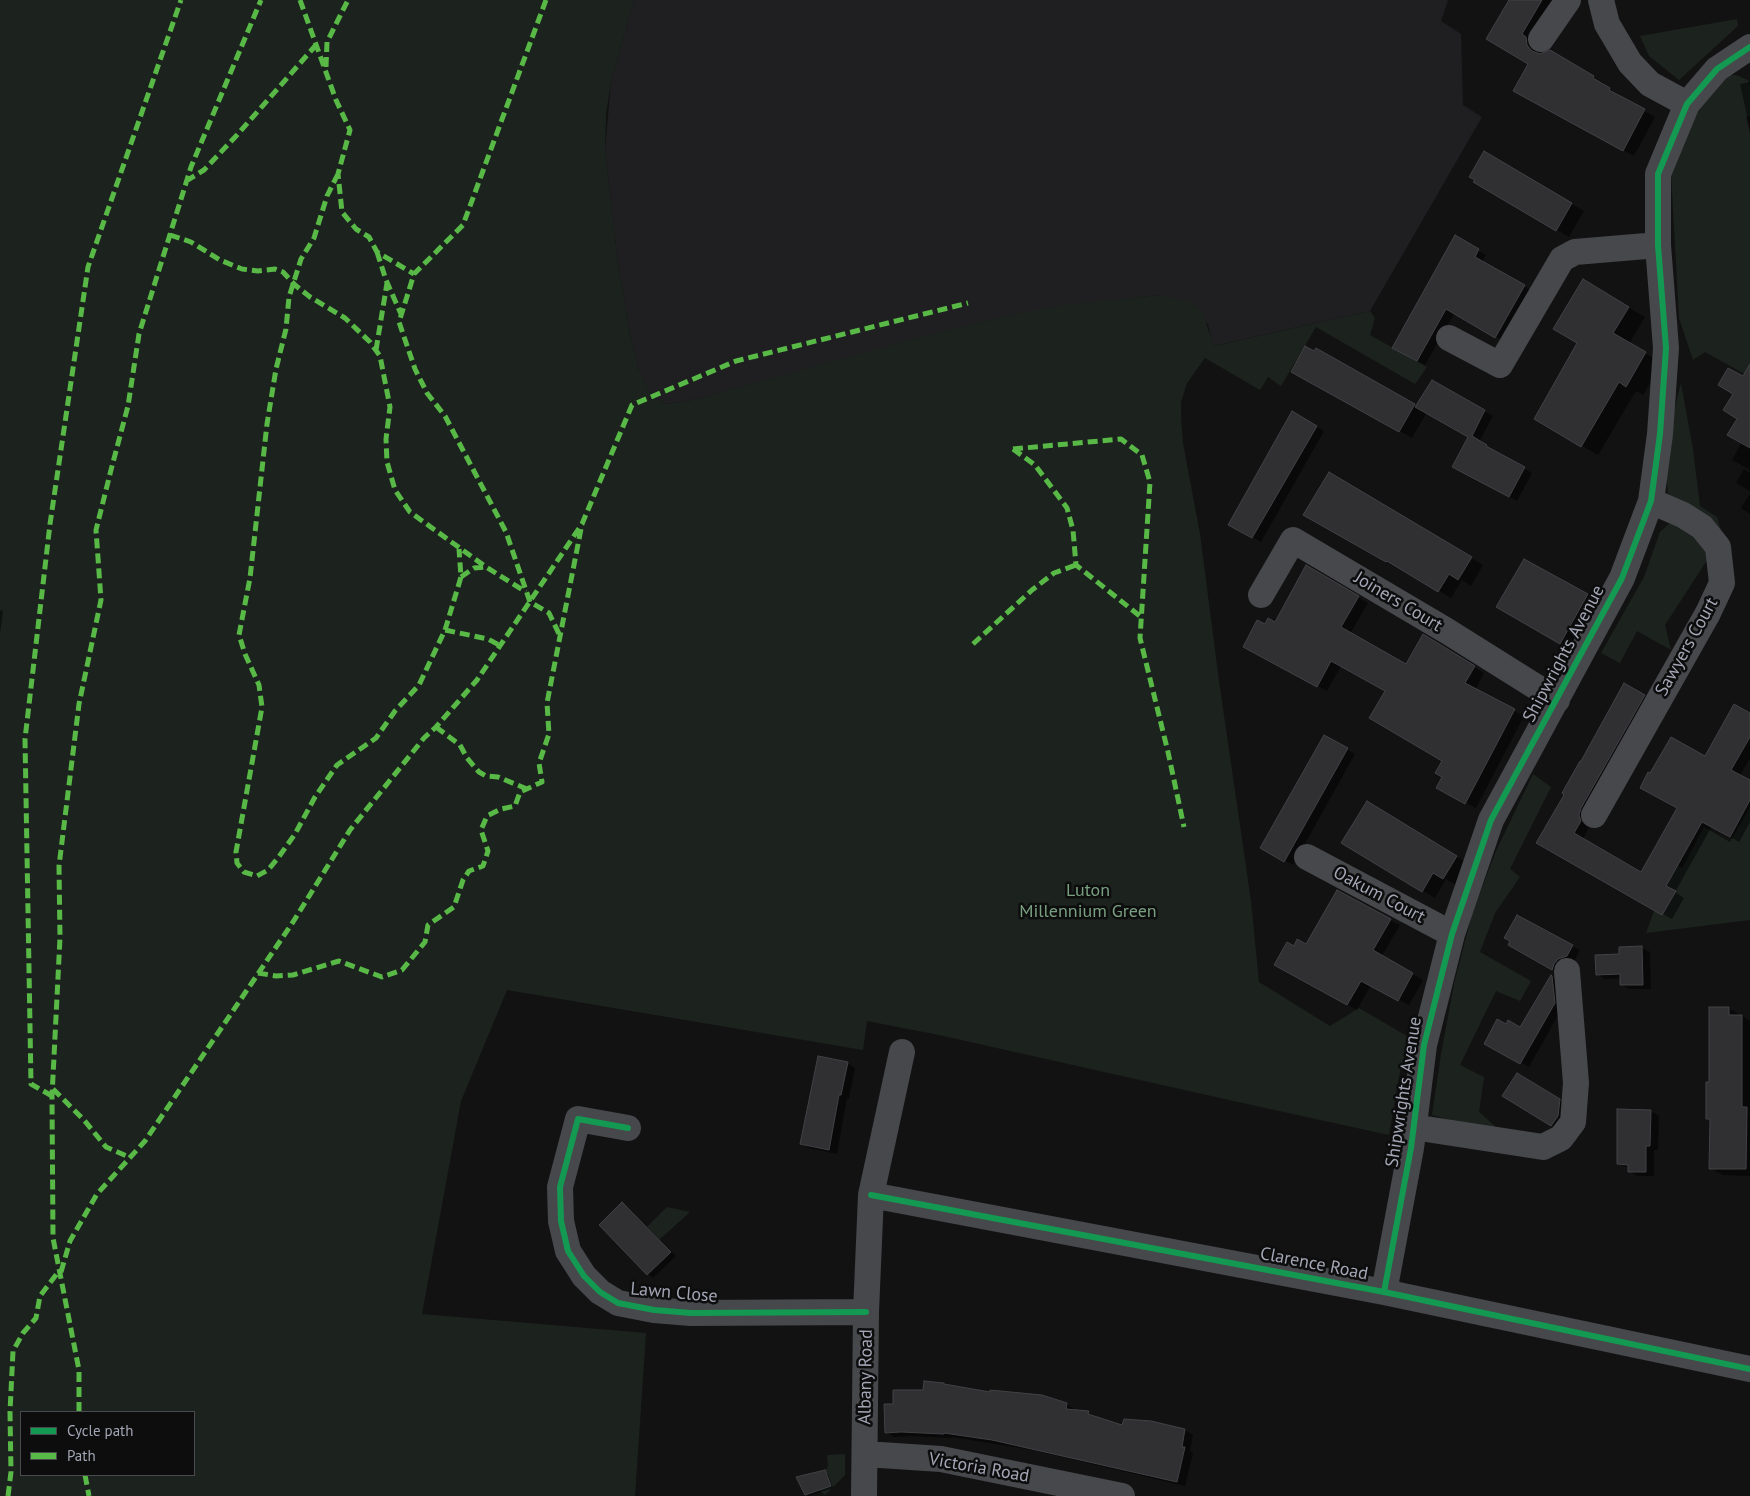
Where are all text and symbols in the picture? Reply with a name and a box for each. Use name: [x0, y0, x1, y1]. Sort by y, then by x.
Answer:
street label: Joiners Court: [1350, 567, 1446, 637]
street label: Shipwrights Avenue: [1519, 582, 1609, 726]
street label: Sawyers Court: [1651, 594, 1723, 700]
street label: Oakum Court: [1329, 862, 1429, 928]
park label: Luton Millennium Green: [1019, 880, 1157, 922]
street label: Shipwrights Avenue: [1381, 1015, 1427, 1169]
street label: Clarence Road: [1258, 1243, 1370, 1285]
street label: Lawn Close: [629, 1278, 719, 1308]
street label: Albany Road: [854, 1329, 878, 1425]
legend: [20, 1411, 195, 1476]
text: Cycle path: [67, 1421, 133, 1440]
text: Path: [67, 1446, 96, 1465]
street label: Victoria Road: [927, 1449, 1031, 1487]

